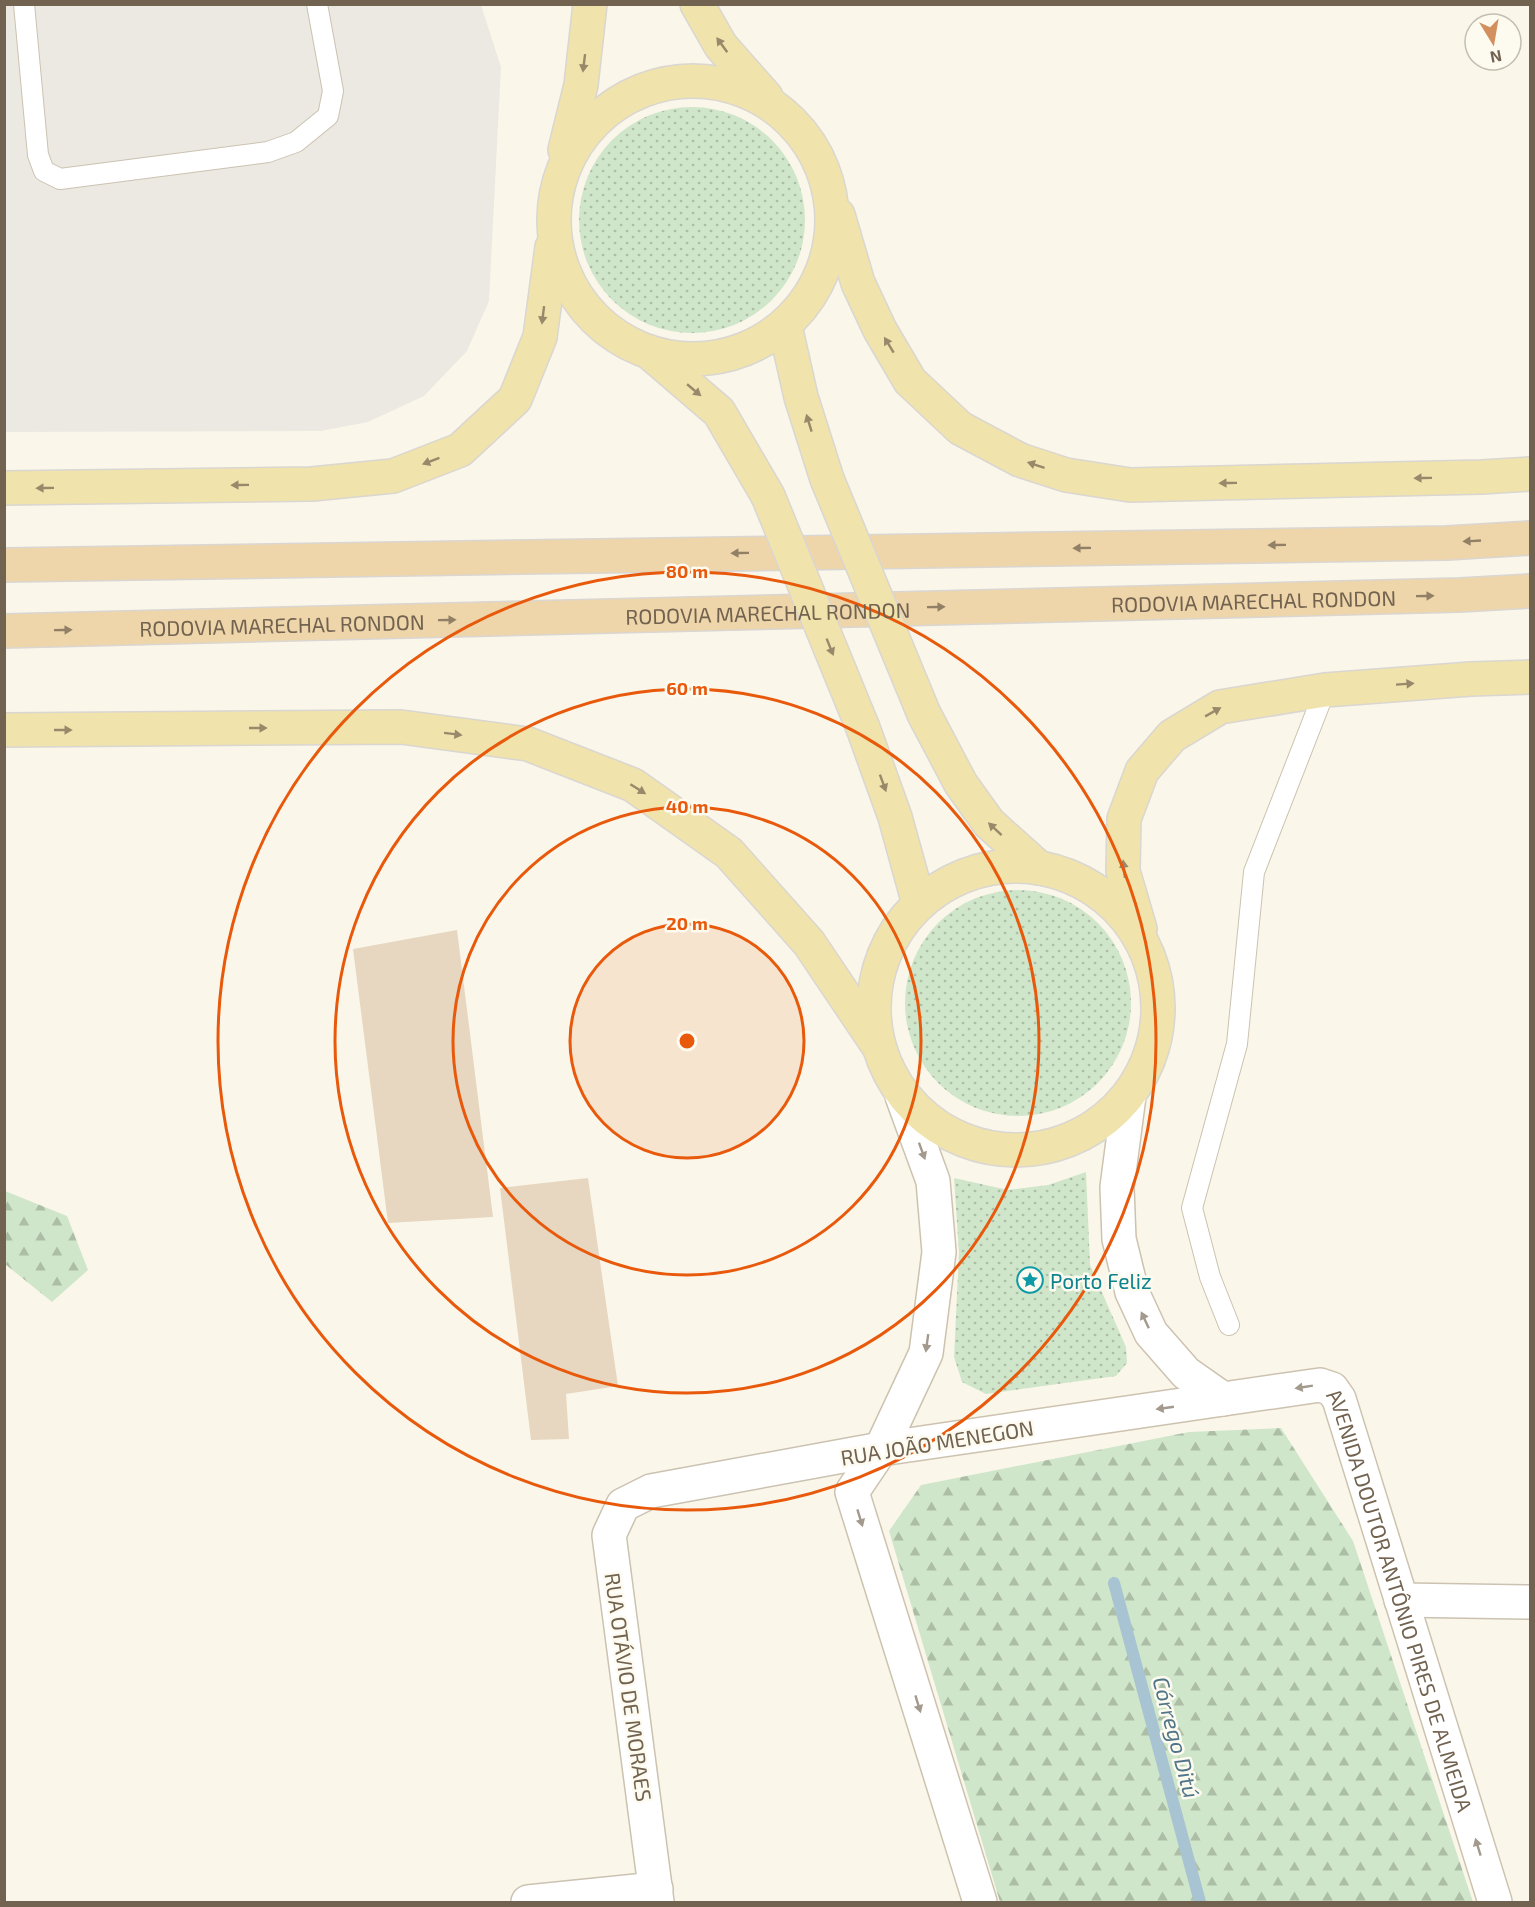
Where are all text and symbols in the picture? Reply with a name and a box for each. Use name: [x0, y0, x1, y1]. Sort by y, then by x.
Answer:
north arrow: [1463, 12, 1523, 72]
one-way arrow: [716, 37, 728, 52]
text: N: [1488, 47, 1503, 68]
one-way arrow: [579, 53, 589, 72]
one-way arrow: [538, 306, 548, 325]
one-way arrow: [883, 337, 894, 353]
one-way arrow: [686, 383, 701, 396]
one-way arrow: [804, 414, 813, 432]
one-way arrow: [422, 457, 440, 467]
one-way arrow: [1027, 460, 1045, 470]
one-way arrow: [1414, 474, 1433, 483]
one-way arrow: [1219, 478, 1238, 488]
one-way arrow: [230, 480, 249, 490]
one-way arrow: [35, 483, 54, 493]
one-way arrow: [1463, 537, 1482, 546]
one-way arrow: [1268, 540, 1287, 550]
one-way arrow: [1073, 543, 1092, 552]
one-way arrow: [731, 548, 750, 558]
text: 80 m: [666, 560, 708, 582]
street label: RODOVIA MARECHAL RONDON: [1111, 584, 1397, 616]
one-way arrow: [1415, 591, 1434, 600]
street label: RODOVIA MARECHAL RONDON: [625, 596, 911, 628]
one-way arrow: [926, 603, 945, 612]
street label: RODOVIA MARECHAL RONDON: [139, 608, 425, 640]
one-way arrow: [437, 615, 456, 625]
one-way arrow: [53, 625, 72, 635]
one-way arrow: [825, 639, 835, 657]
text: 60 m: [666, 677, 708, 699]
one-way arrow: [1396, 679, 1415, 689]
one-way arrow: [1205, 707, 1222, 717]
one-way arrow: [248, 723, 267, 733]
one-way arrow: [53, 725, 72, 735]
one-way arrow: [443, 729, 462, 739]
one-way arrow: [879, 774, 888, 792]
one-way arrow: [629, 784, 646, 795]
text: 40 m: [666, 795, 708, 817]
one-way arrow: [988, 822, 1003, 836]
one-way arrow: [1119, 859, 1129, 878]
text: 20 m: [666, 912, 708, 934]
centre of rings: [677, 1031, 697, 1051]
one-way arrow: [918, 1142, 927, 1160]
place icon: Porto Feliz: [1015, 1265, 1045, 1295]
place label: Porto Feliz: [1050, 1268, 1152, 1293]
one-way arrow: [1140, 1312, 1149, 1329]
one-way arrow: [922, 1334, 931, 1353]
one-way arrow: [1294, 1383, 1313, 1392]
street label: AVENIDA DOUTOR ANTÔNIO PIRES DE ALMEIDA: [1323, 1383, 1479, 1814]
one-way arrow: [1156, 1403, 1175, 1412]
street label: RUA JOÃO MENEGON: [839, 1414, 1035, 1470]
one-way arrow: [856, 1509, 865, 1527]
street label: RUA OTÁVIO DE MORAES: [601, 1571, 657, 1803]
water label: Córrego Ditú: [1148, 1673, 1206, 1801]
one-way arrow: [914, 1695, 923, 1713]
one-way arrow: [1473, 1838, 1482, 1856]

